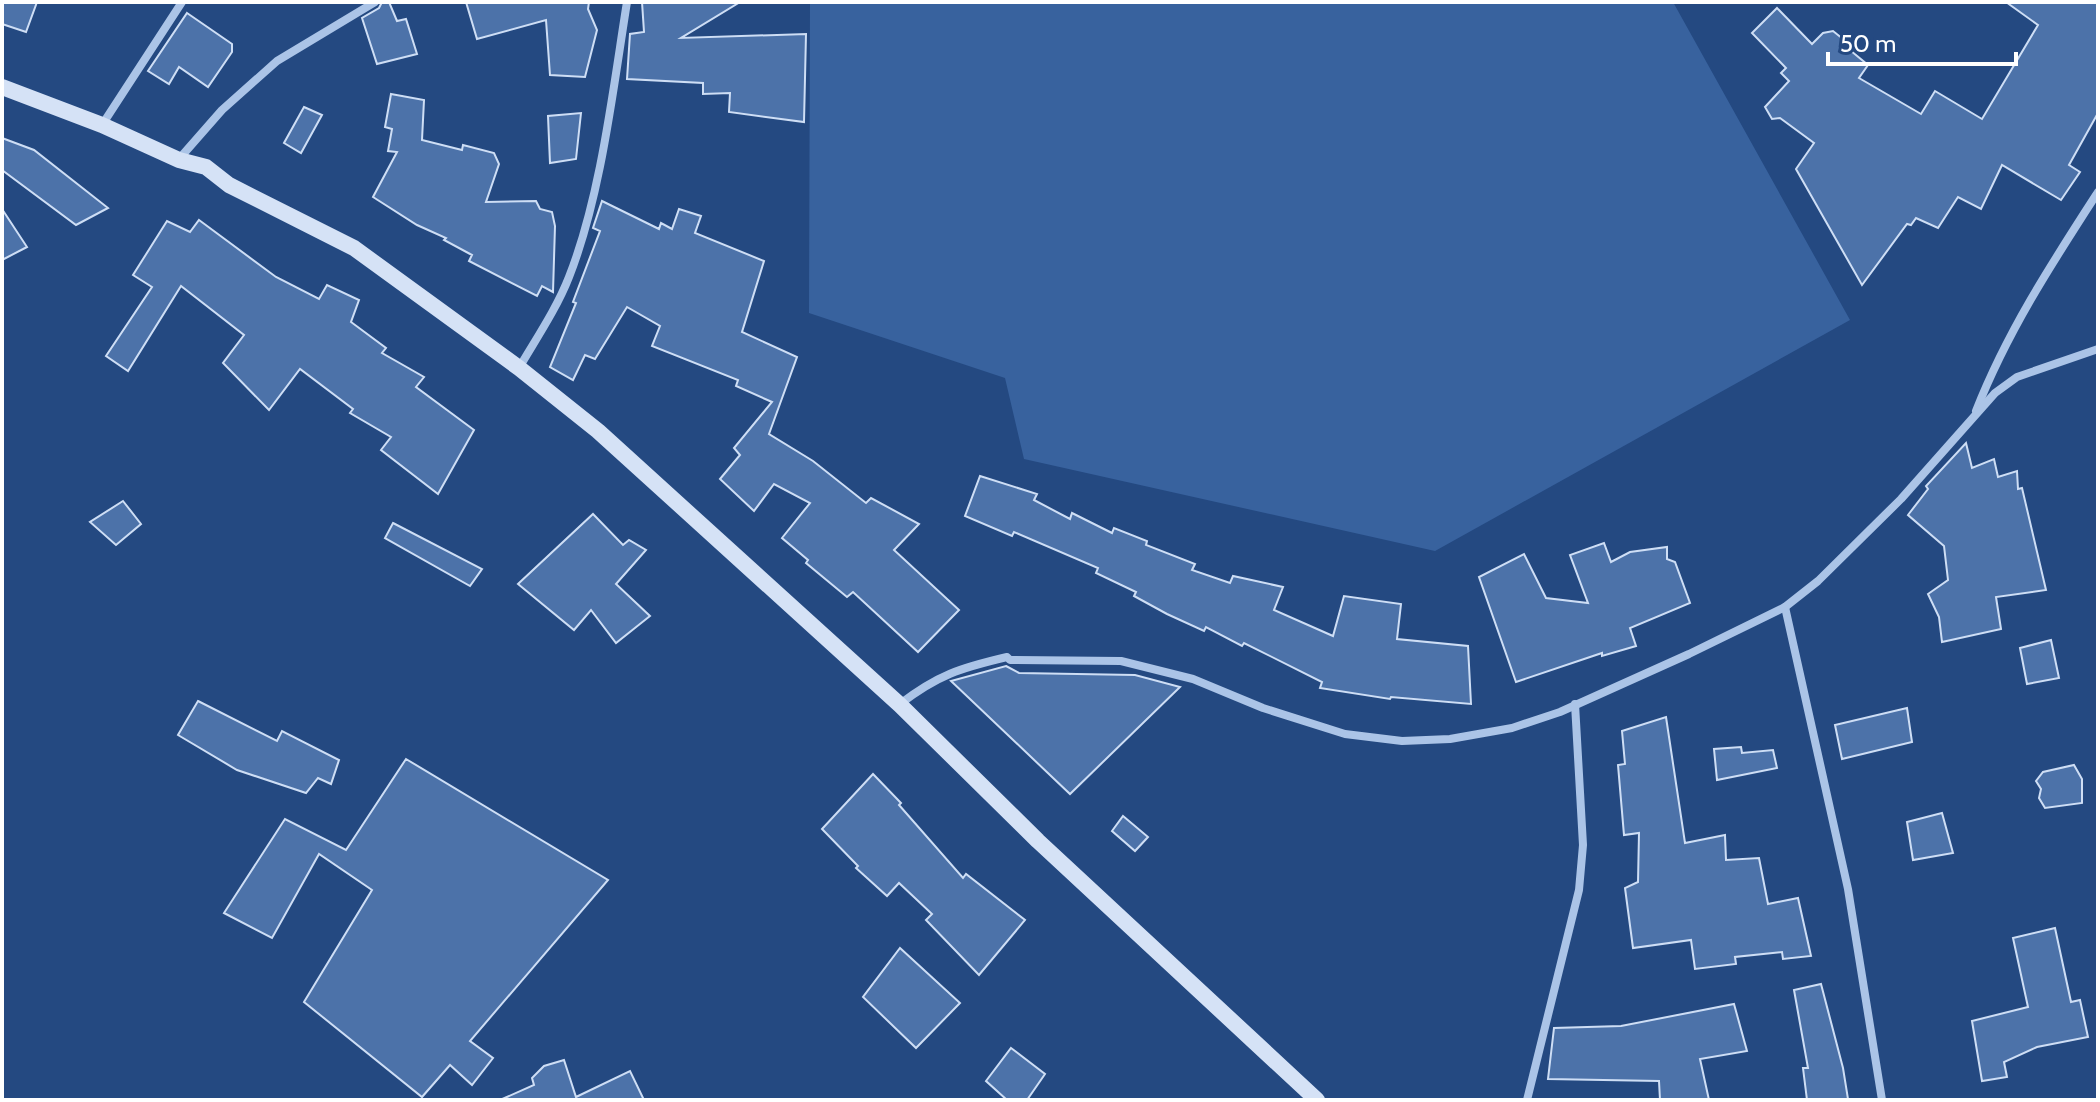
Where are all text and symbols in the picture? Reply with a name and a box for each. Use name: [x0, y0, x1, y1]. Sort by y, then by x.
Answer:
scale bar: [1828, 16, 2016, 66]
text: 50 m: [1840, 29, 1896, 58]

